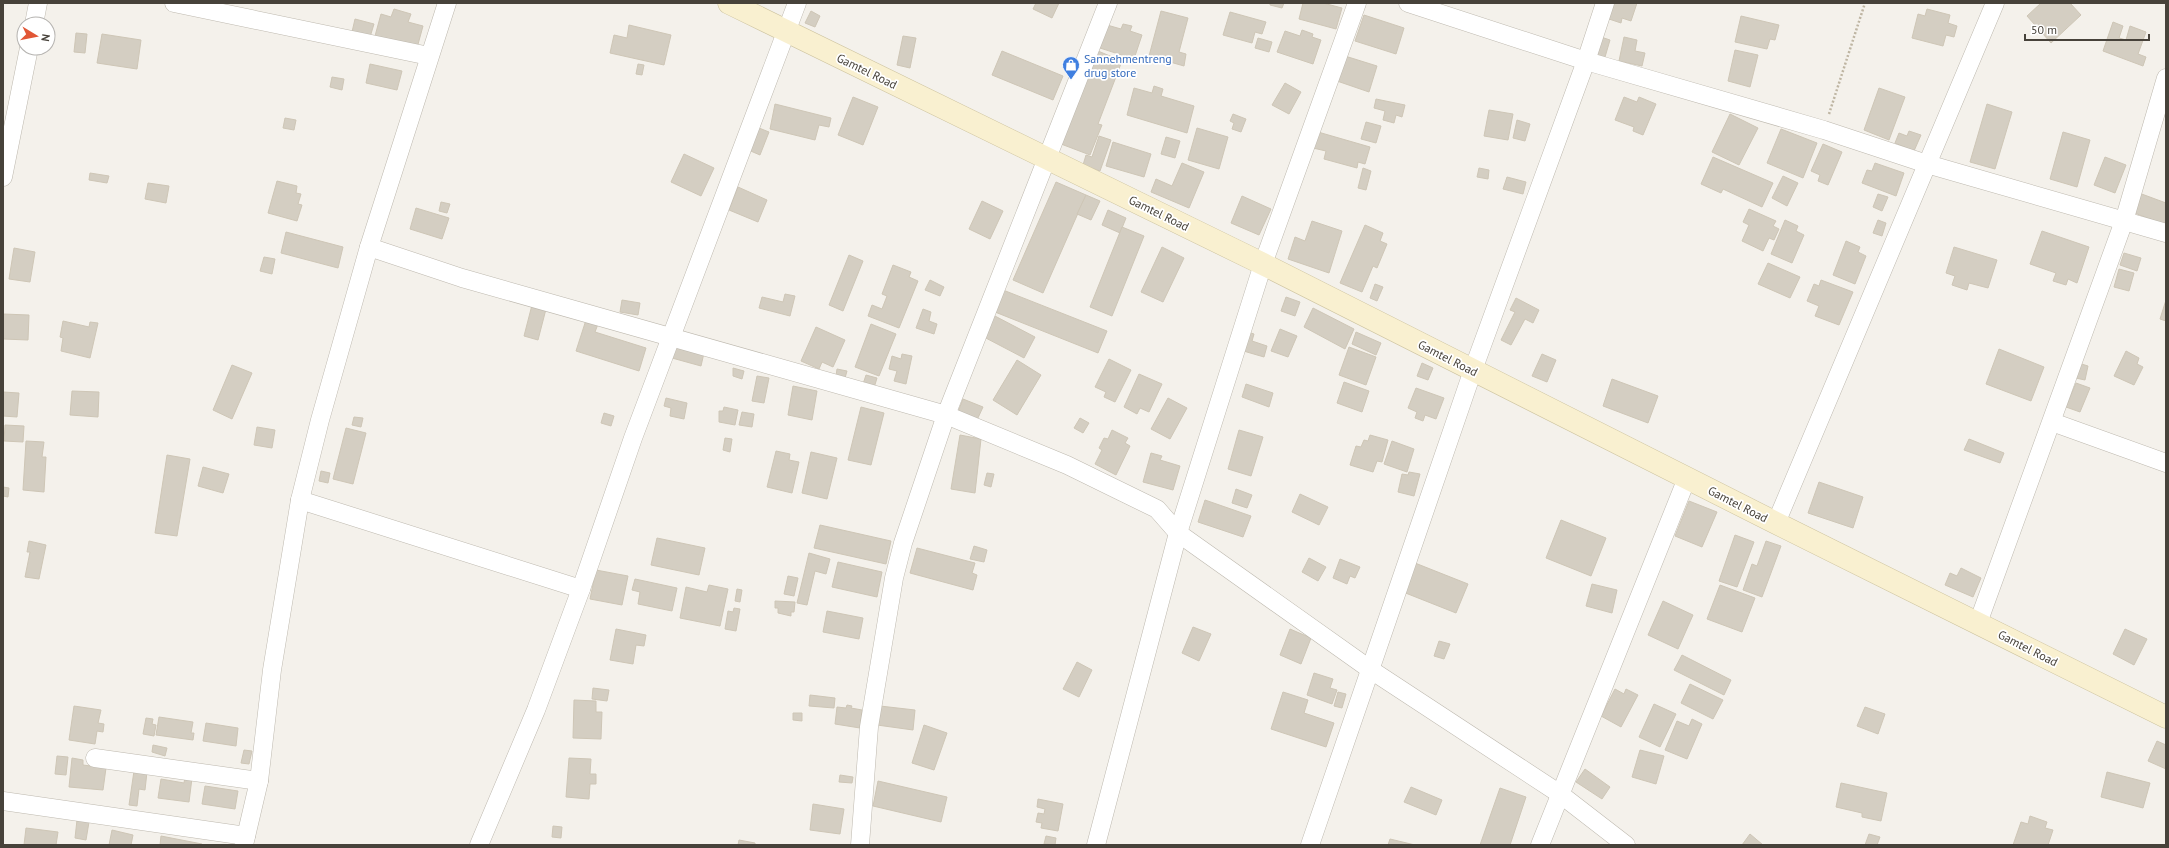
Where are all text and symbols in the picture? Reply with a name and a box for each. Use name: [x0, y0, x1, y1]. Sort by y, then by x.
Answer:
north arrow: [16, 16, 56, 56]
scale bar: [2025, 16, 2149, 42]
text: 50 m: [2031, 22, 2057, 37]
text: N: [38, 33, 53, 43]
street label: Gamtel Road: [834, 50, 900, 92]
place label: Sannehmentreng drug store: [1084, 51, 1172, 80]
shop icon: Sannehmentreng drug store: [1061, 55, 1081, 80]
street label: Gamtel Road: [1126, 192, 1192, 234]
street label: Gamtel Road: [1416, 337, 1480, 379]
street label: Gamtel Road: [1706, 483, 1770, 525]
street label: Gamtel Road: [1996, 627, 2060, 669]

